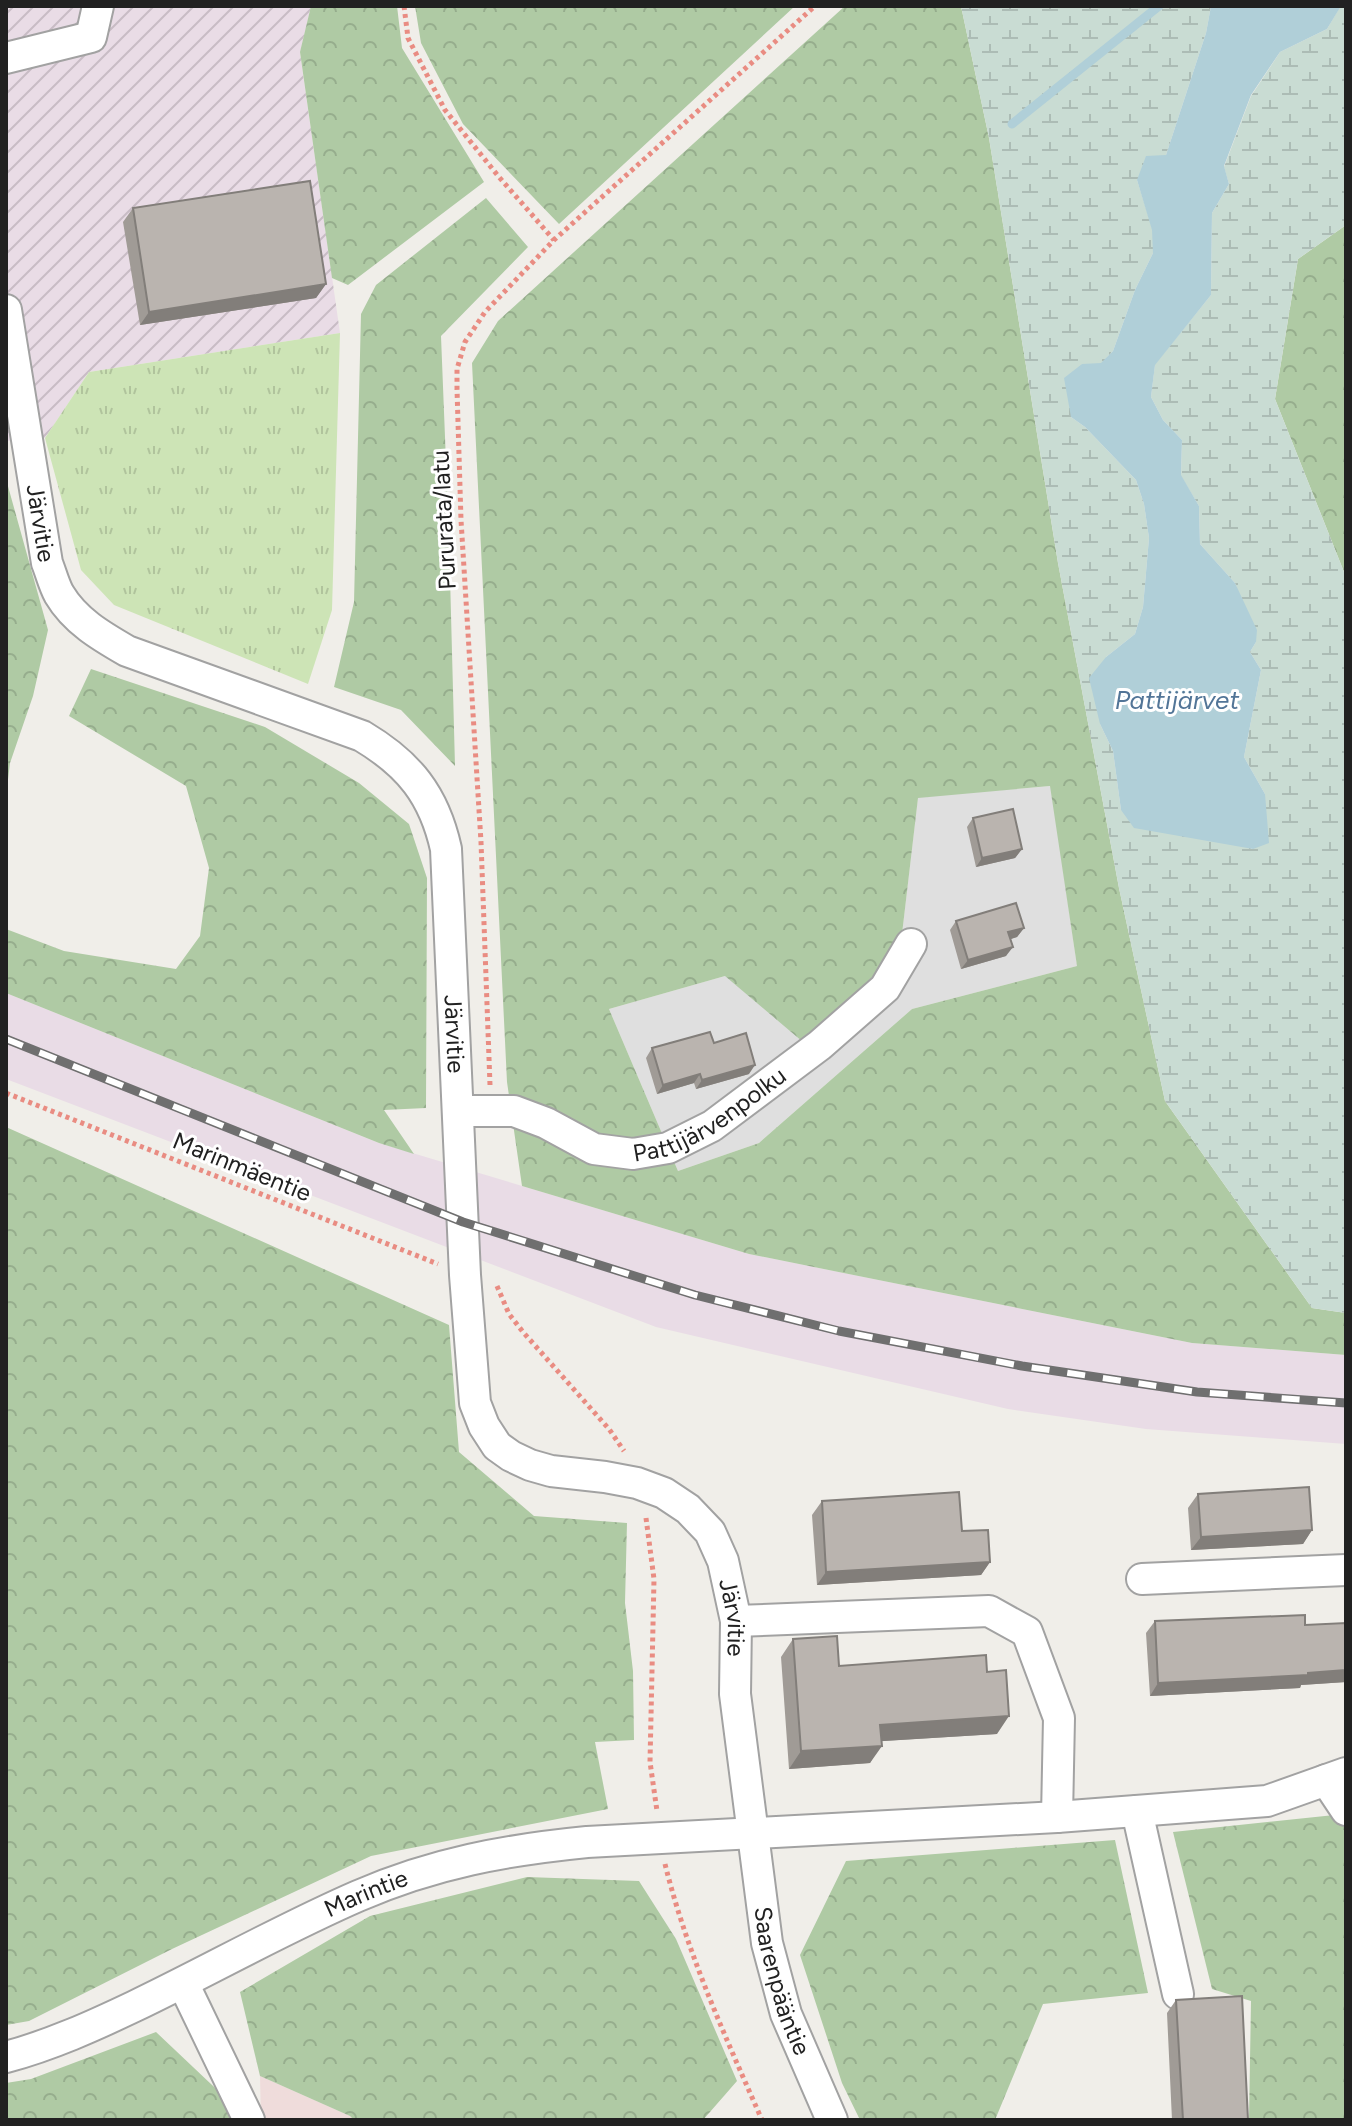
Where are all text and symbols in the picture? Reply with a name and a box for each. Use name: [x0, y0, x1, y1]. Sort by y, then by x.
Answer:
street label: Pururata/latu: [425, 450, 462, 591]
street label: Järvitie: [20, 482, 62, 564]
water label: Pattijärvet: [1115, 684, 1240, 716]
street label: Järvitie: [439, 994, 471, 1074]
street label: Pattijärvenpolku: [631, 1061, 792, 1168]
street label: Marinmäentie: [169, 1126, 316, 1207]
street label: Järvitie: [713, 1576, 751, 1657]
street label: Marintie: [320, 1863, 411, 1923]
street label: Saarenpääntie: [748, 1905, 817, 2060]

